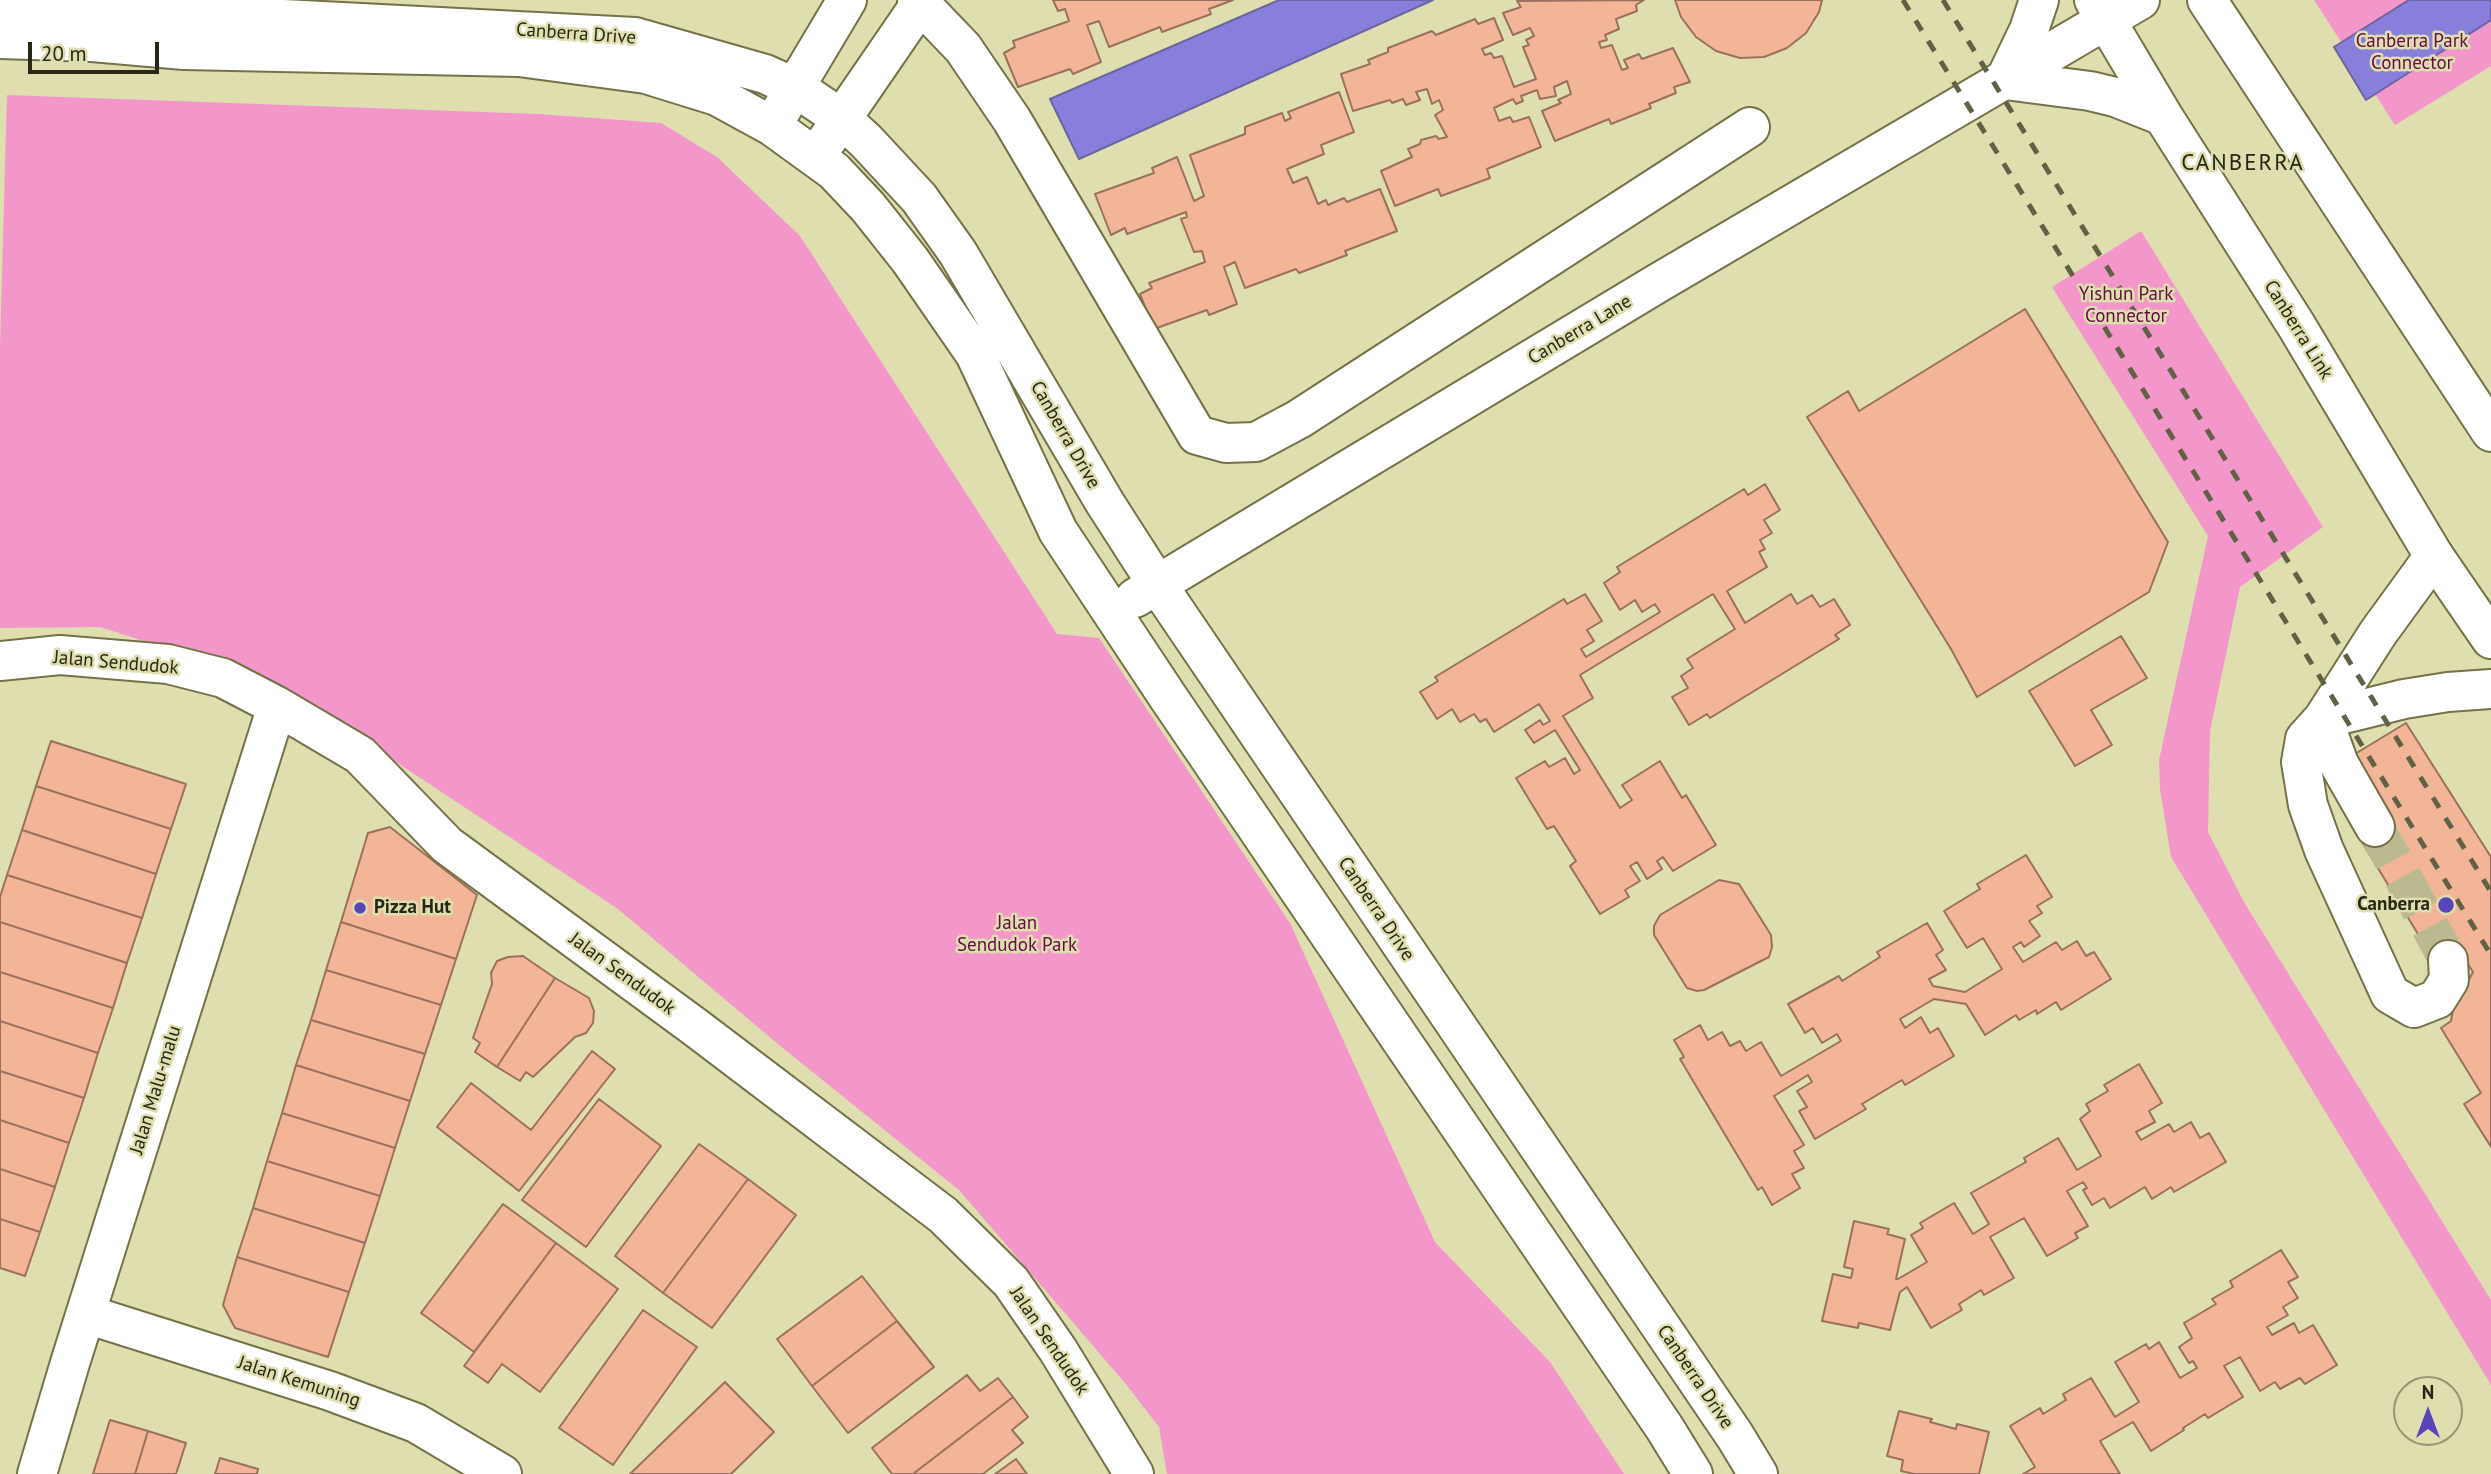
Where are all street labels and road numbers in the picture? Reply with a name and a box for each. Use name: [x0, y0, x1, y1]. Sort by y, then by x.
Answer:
street label: Canberra Drive: [515, 18, 637, 50]
street label: Canberra Link: [2259, 276, 2337, 384]
street label: Canberra Lane: [1524, 290, 1636, 370]
street label: Canberra Drive: [1025, 377, 1105, 493]
street label: Jalan Sendudok: [52, 646, 180, 680]
street label: Canberra Drive: [1333, 853, 1419, 965]
street label: Jalan Sendudok: [565, 928, 679, 1020]
street label: Jalan Malu-malu: [126, 1023, 186, 1157]
street label: Jalan Sendudok: [1004, 1283, 1094, 1399]
street label: Canberra Drive: [1652, 1321, 1738, 1433]
street label: Jalan Kemuning: [235, 1351, 363, 1413]

